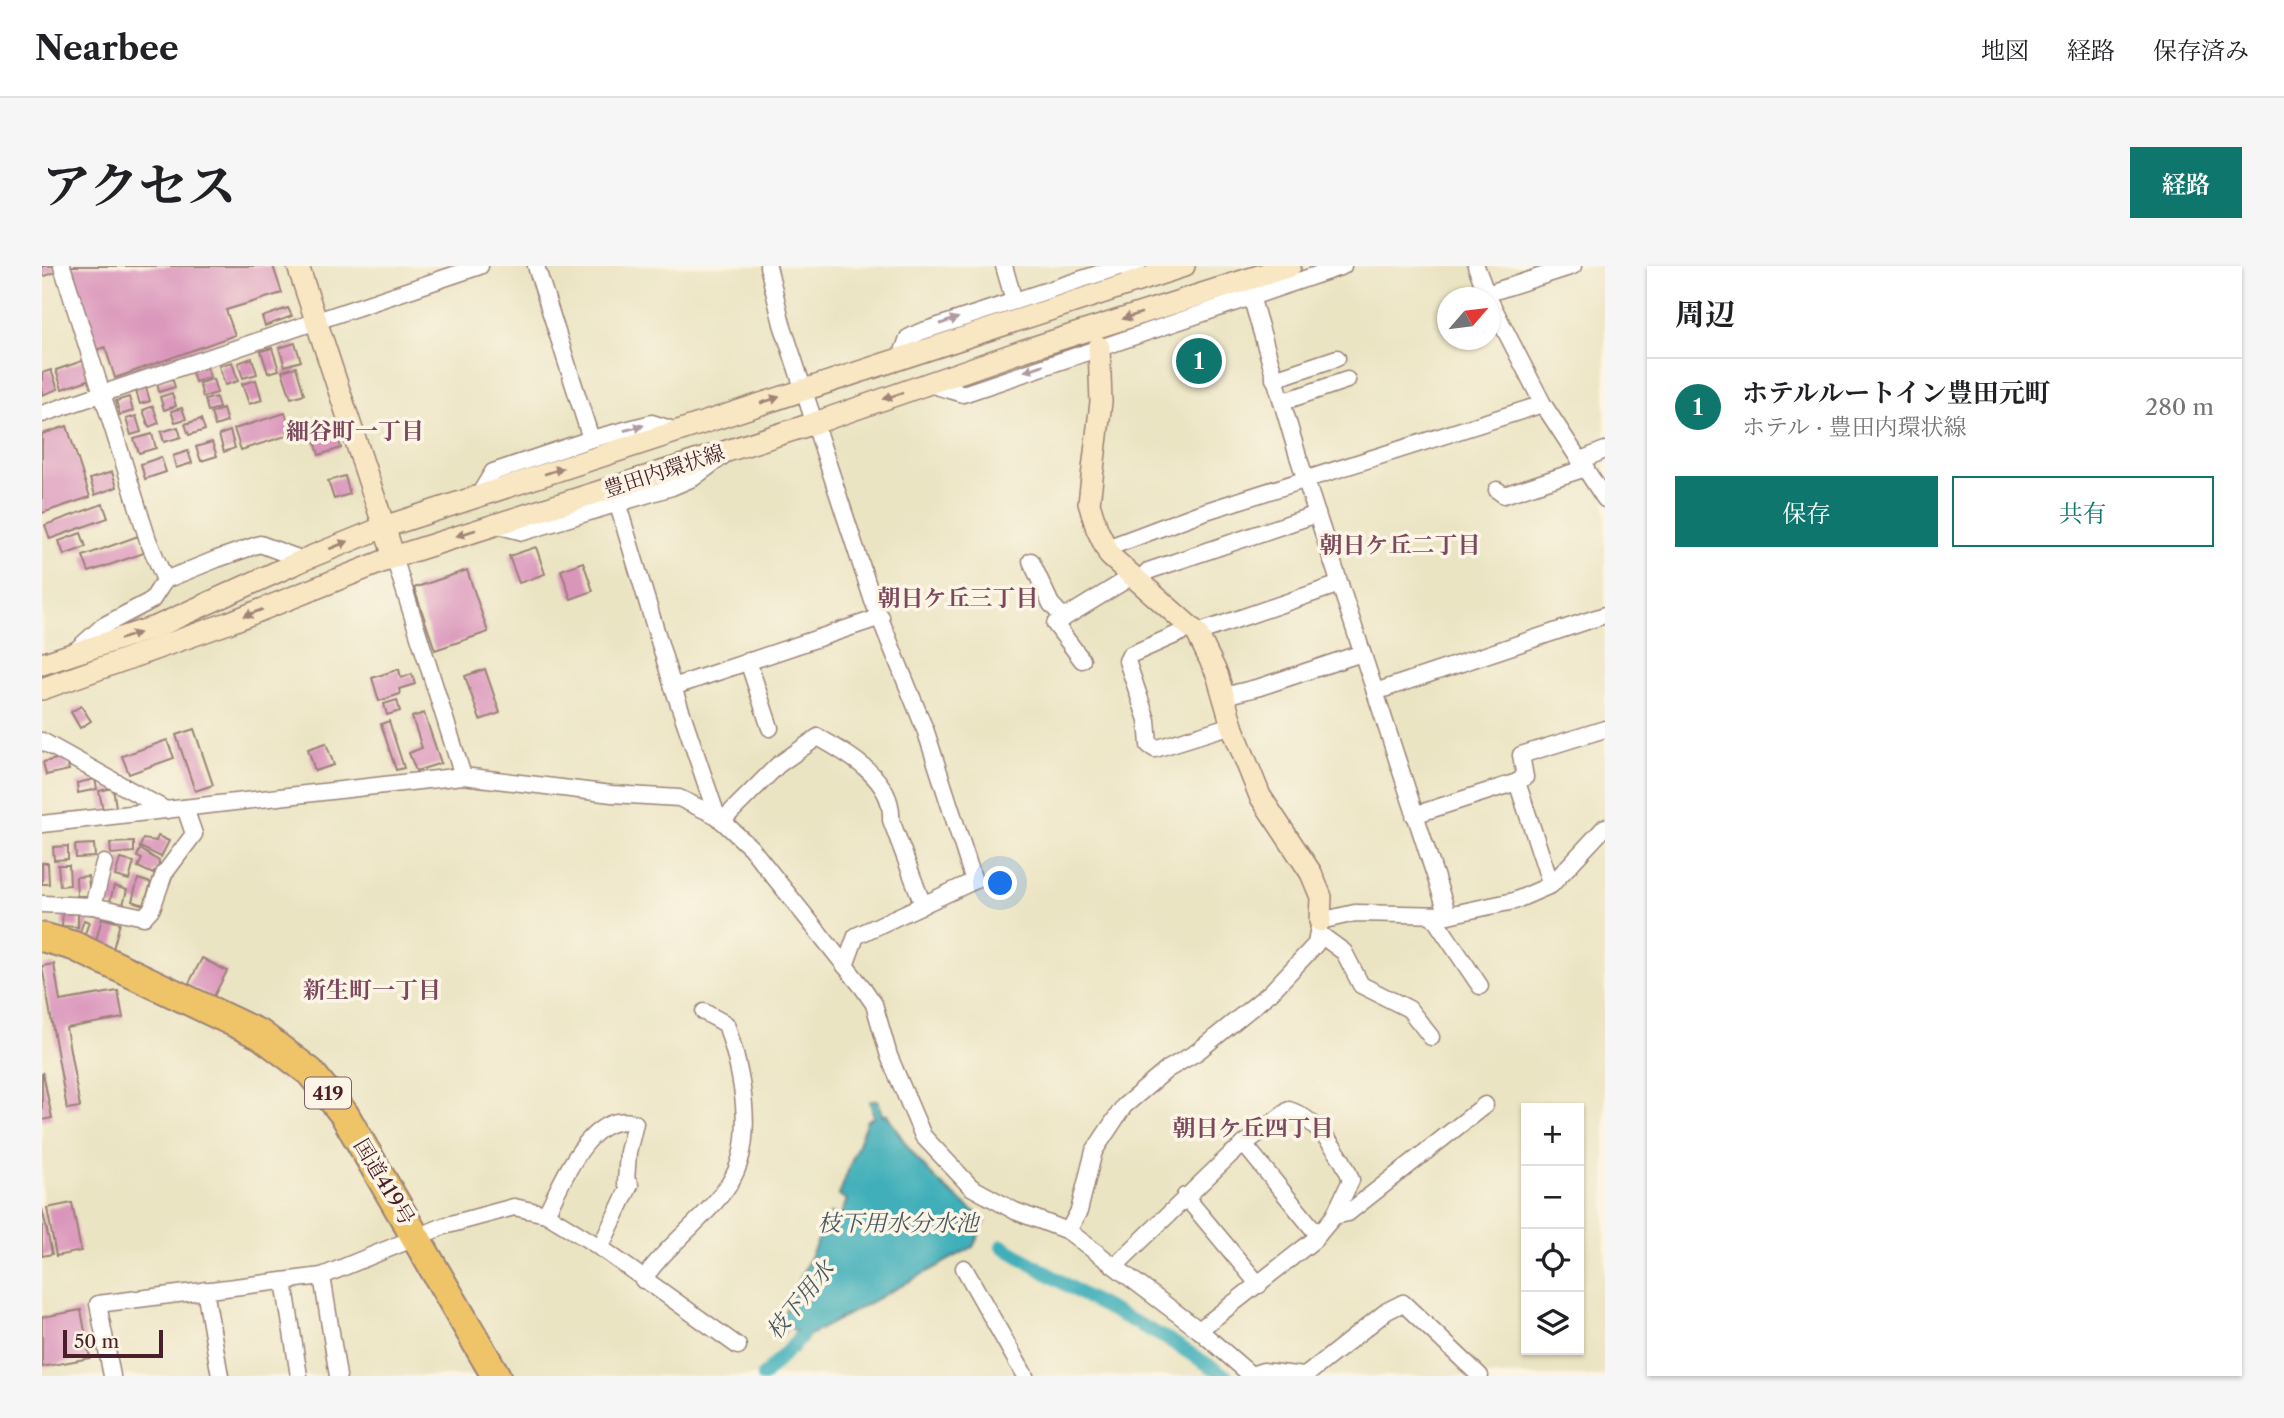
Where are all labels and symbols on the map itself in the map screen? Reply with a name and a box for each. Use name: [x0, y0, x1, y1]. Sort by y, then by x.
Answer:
north arrow: [1437, 287, 1500, 350]
one-way arrow: [1121, 312, 1142, 322]
one-way arrow: [939, 315, 960, 326]
pin: 1: [1176, 335, 1222, 387]
one-way arrow: [1024, 363, 1045, 374]
one-way arrow: [882, 391, 903, 402]
one-way arrow: [760, 395, 781, 405]
district label: 細谷町一丁目: [286, 417, 424, 445]
one-way arrow: [624, 422, 646, 433]
street label: 豊田内環状線: [600, 439, 728, 502]
one-way arrow: [543, 465, 564, 476]
one-way arrow: [456, 529, 477, 539]
district label: 朝日ケ丘二丁目: [1320, 531, 1481, 559]
one-way arrow: [328, 540, 349, 551]
district label: 朝日ケ丘三丁目: [878, 584, 1039, 612]
one-way arrow: [242, 607, 263, 618]
one-way arrow: [120, 630, 141, 641]
your location: [983, 866, 1017, 900]
district label: 新生町一丁目: [303, 976, 441, 1004]
road number: 419: [305, 1078, 351, 1108]
district label: 朝日ケ丘四丁目: [1173, 1114, 1334, 1142]
street label: 国道419号: [349, 1134, 420, 1229]
water label: 枝下用水分水池: [818, 1209, 982, 1237]
water label: 枝下用水: [760, 1254, 841, 1345]
scale bar: [63, 1327, 163, 1359]

